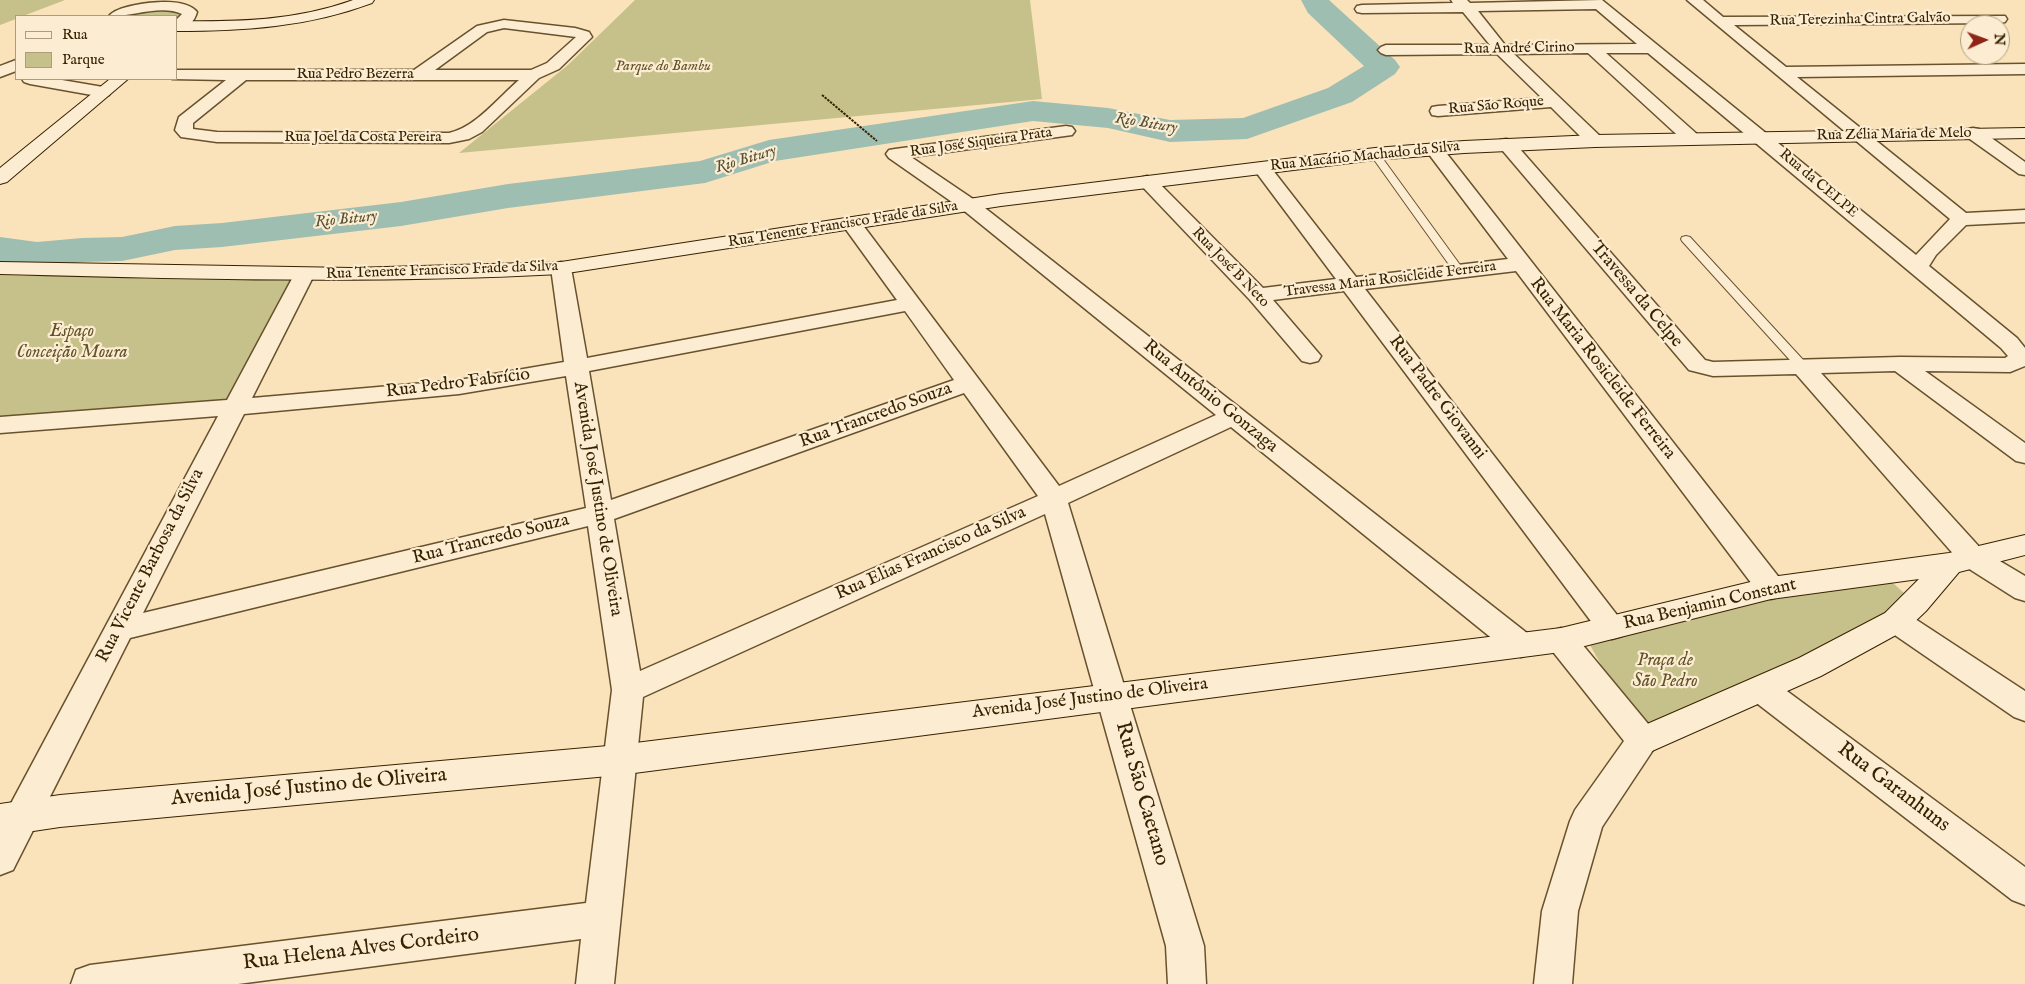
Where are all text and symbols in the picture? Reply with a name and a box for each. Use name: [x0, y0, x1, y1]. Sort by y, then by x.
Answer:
street label: Rua Terezinha Cintra Galvão: [1769, 9, 1951, 31]
legend: [15, 15, 178, 80]
north arrow: [1960, 15, 2010, 65]
text: Rua: [62, 25, 88, 44]
text: N: [1990, 33, 2008, 46]
street label: Rua André Cirino: [1463, 39, 1575, 59]
text: Parque: [62, 50, 105, 69]
park label: Parque do Bambu: [615, 58, 711, 76]
street label: Rua Pedro Bezerra: [296, 66, 414, 84]
street label: Rua São Roque: [1447, 93, 1545, 119]
water label: Rio Bitury: [1114, 110, 1178, 138]
street label: Rua José Siqueira Prata: [909, 124, 1053, 162]
street label: Rua Zélia Maria de Melo: [1816, 125, 1972, 145]
street label: Rua Joel da Costa Pereira: [284, 129, 442, 147]
street label: Rua Macário Machado da Silva: [1269, 138, 1461, 176]
water label: Rio Bitury: [713, 142, 779, 178]
street label: Rua da CELPE: [1775, 146, 1861, 222]
street label: Rua Tenente Francisco Frade da Silva: [727, 198, 959, 252]
water label: Rio Bitury: [314, 207, 378, 233]
street label: Rua José B Neto: [1187, 224, 1273, 312]
street label: Travessa da Celpe: [1585, 238, 1687, 352]
street label: Rua Tenente Francisco Frade da Silva: [326, 258, 558, 284]
street label: Travessa Maria Rosicleide Ferreira: [1283, 258, 1497, 302]
street label: Rua Maria Rosicleide Ferreira: [1524, 274, 1680, 464]
park label: Espaço Conceição Moura: [17, 321, 127, 364]
street label: Rua Padre Giovanni: [1383, 332, 1491, 464]
street label: Rua Antônio Gonzaga: [1138, 336, 1282, 458]
street label: Rua Pedro Fabrício: [385, 364, 531, 404]
street label: Rua Trancredo Souza: [797, 378, 955, 454]
street label: Avenida José Justino de Oliveira: [568, 380, 626, 618]
street label: Rua Vicente Barbosa da Silva: [93, 466, 209, 666]
street label: Rua Elias Francisco da Silva: [832, 502, 1030, 606]
street label: Rua Trancredo Souza: [411, 510, 571, 570]
street label: Rua Benjamin Constant: [1621, 575, 1799, 635]
park label: Praça de São Pedro: [1633, 650, 1697, 692]
street label: Avenida José Justino de Oliveira: [971, 674, 1209, 724]
street label: Rua São Caetano: [1108, 719, 1174, 869]
street label: Rua Garanhuns: [1832, 737, 1954, 839]
street label: Avenida José Justino de Oliveira: [170, 763, 448, 813]
street label: Rua Helena Alves Cordeiro: [241, 923, 481, 977]

